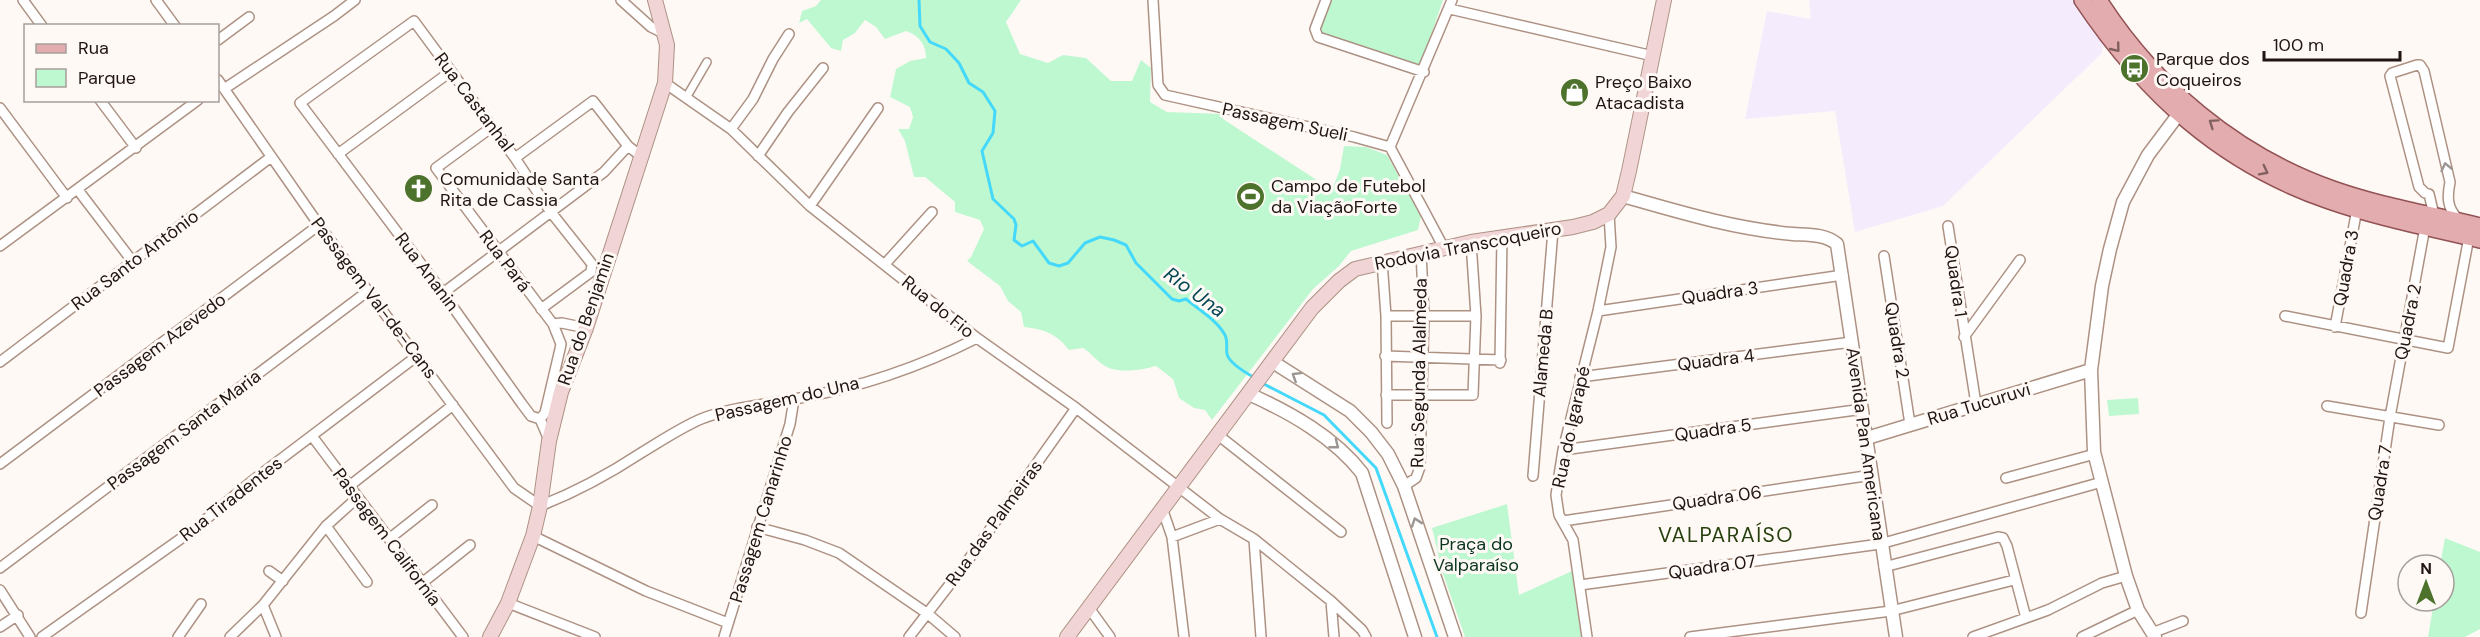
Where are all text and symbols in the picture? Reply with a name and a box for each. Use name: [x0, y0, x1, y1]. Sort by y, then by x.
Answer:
legend: [24, 24, 219, 102]
scale bar: [2264, 24, 2400, 62]
text: 100 m: [2273, 33, 2324, 57]
text: Rua: [78, 36, 109, 60]
one-way arrow: [2109, 41, 2120, 52]
place label: Parque dos Coqueiros: [2156, 47, 2250, 92]
street label: Rua Castanhal: [429, 48, 519, 156]
bus stop icon: Parque dos Coqueiros: [2119, 53, 2151, 85]
text: Parque: [78, 66, 136, 90]
place label: Preço Baixo Atacadista: [1595, 70, 1692, 115]
shop icon: Preço Baixo Atacadista: [1558, 76, 1590, 108]
street label: Passagem Sueli: [1220, 97, 1350, 147]
one-way arrow: [2208, 119, 2219, 130]
one-way arrow: [2441, 162, 2454, 172]
one-way arrow: [2258, 164, 2269, 176]
place label: Comunidade Santa Rita de Cassia: [440, 167, 599, 212]
church icon: Comunidade Santa Rita de Cassia: [403, 173, 435, 205]
place label: Campo de Futebol da ViaçãoForte: [1271, 174, 1426, 219]
sports icon: Campo de Futebol da ViaçãoForte: [1234, 180, 1266, 212]
street label: Rua Santo Antônio: [66, 204, 204, 316]
street label: Passagem Val-de-Cans: [305, 212, 443, 384]
street label: Rodovia Transcoqueiro: [1373, 216, 1563, 276]
street label: Rua Pará: [474, 225, 536, 297]
street label: Rua Ananin: [390, 228, 464, 316]
street label: Quadra 3: [2327, 228, 2365, 308]
street label: Quadra 1: [1939, 244, 1973, 318]
street label: Rua do Benjamin: [552, 250, 620, 388]
water label: Rio Una: [1159, 261, 1231, 323]
street label: Rua do Fio: [897, 270, 979, 344]
street label: Quadra 3: [1680, 276, 1760, 310]
street label: Rua Segunda Alalmeda: [1405, 278, 1433, 468]
street label: Quadra 2: [2389, 282, 2427, 362]
street label: Passagem Azevedo: [89, 287, 231, 403]
street label: Quadra 2: [1879, 300, 1915, 380]
street label: Alameda B: [1527, 308, 1559, 398]
street label: Quadra 4: [1676, 343, 1756, 377]
street label: Avenida Pan Americana: [1841, 346, 1891, 542]
street label: Passagem Santa Maria: [102, 364, 266, 496]
street label: Rua do Igarapé: [1546, 364, 1596, 490]
street label: Passagem do Una: [713, 371, 861, 427]
one-way arrow: [1292, 372, 1302, 384]
street label: Rua Tucuruvi: [1925, 377, 2033, 431]
street label: Quadra 5: [1673, 413, 1753, 447]
street label: Passagem Canarinho: [724, 432, 798, 606]
one-way arrow: [1328, 438, 1339, 449]
street label: Quadra 7: [2362, 443, 2398, 523]
street label: Rua Tiradentes: [175, 451, 287, 547]
street label: Rua das Palmeiras: [940, 455, 1048, 591]
street label: Passagem Californía: [327, 463, 447, 611]
street label: Quadra 06: [1671, 480, 1763, 516]
one-way arrow: [1411, 517, 1424, 528]
district label: VALPARAÍSO: [1658, 521, 1794, 549]
park label: Praça do Valparaíso: [1433, 532, 1519, 577]
street label: Quadra 07: [1667, 549, 1757, 585]
north arrow: [2396, 553, 2456, 613]
text: N: [2420, 558, 2432, 579]

